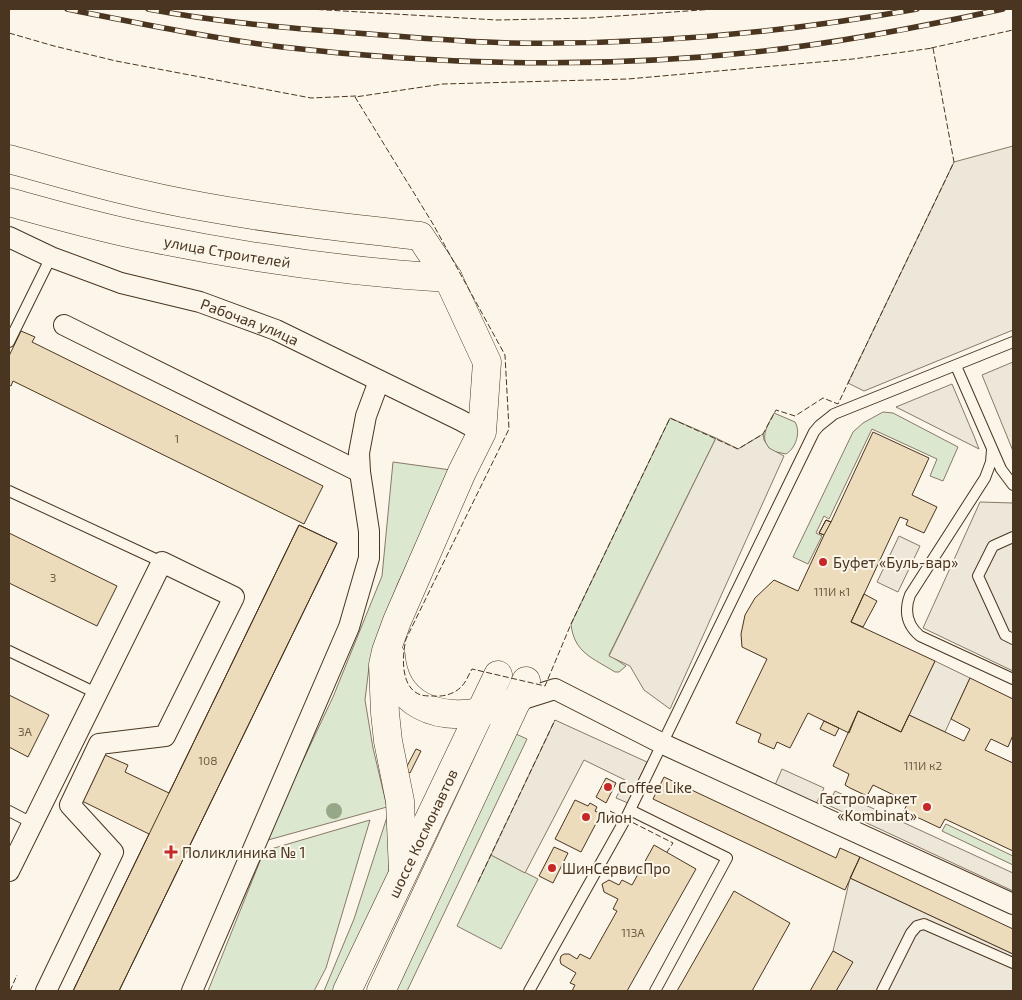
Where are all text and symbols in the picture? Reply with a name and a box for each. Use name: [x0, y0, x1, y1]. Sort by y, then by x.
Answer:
street label: улица Строителей: [162, 232, 292, 271]
street label: Рабочая улица: [198, 294, 302, 349]
house number: 1: [175, 431, 179, 445]
place label: Буфет «Буль-вар»: [833, 553, 958, 572]
marker: Буфет «Буль-вар»: [817, 556, 829, 568]
house number: 3: [50, 570, 56, 584]
house number: 111И к1: [814, 584, 850, 598]
house number: 3А: [18, 724, 33, 738]
house number: 108: [198, 753, 218, 767]
house number: 111И к2: [904, 758, 942, 772]
street label: шоссе Космонавтов: [384, 766, 461, 900]
place label: Coffee Like: [618, 778, 692, 796]
marker: Coffee Like: [602, 781, 614, 793]
place label: Гастромаркет «Kombinat»: [819, 789, 917, 824]
marker: Гастромаркет «Kombinat»: [921, 801, 933, 813]
place label: Лион: [596, 808, 632, 826]
marker: Лион: [580, 811, 592, 823]
place label: Поликлиника № 1: [182, 843, 306, 861]
marker: Поликлиника № 1: [164, 845, 178, 859]
place label: ШинСервисПро: [562, 859, 671, 877]
marker: ШинСервисПро: [546, 862, 558, 874]
house number: 113А: [621, 925, 645, 939]

